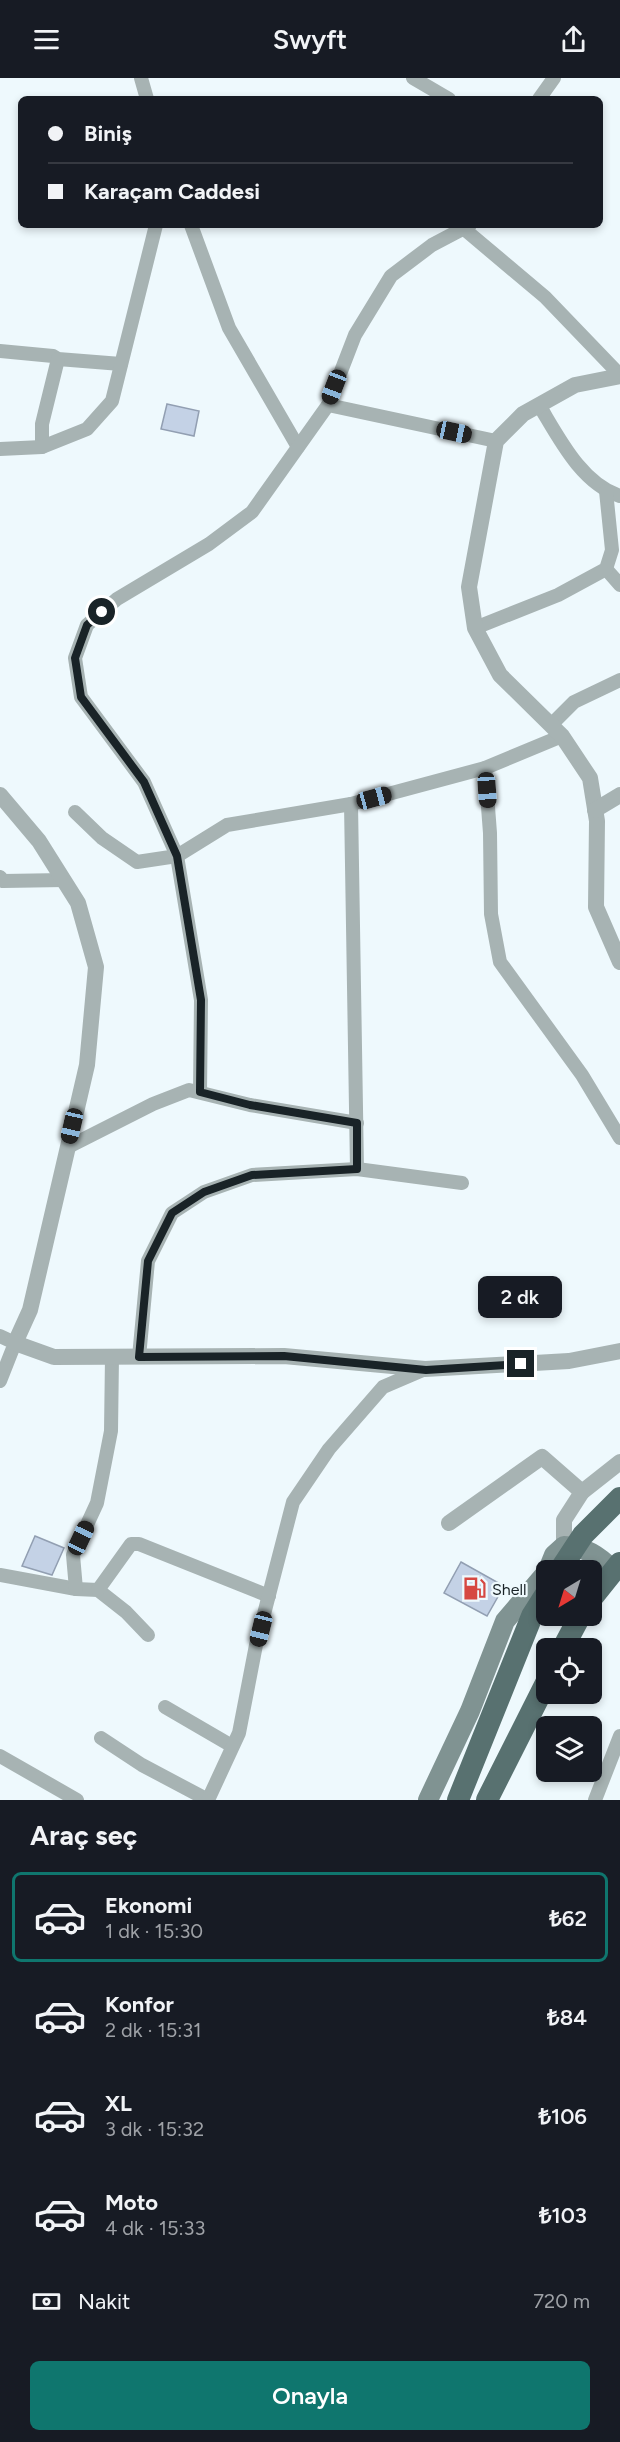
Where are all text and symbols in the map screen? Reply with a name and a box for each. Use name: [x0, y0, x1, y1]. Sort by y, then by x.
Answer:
icon: menu: [30, 23, 63, 56]
text: Swyft: [273, 23, 347, 56]
icon: share: [557, 23, 590, 56]
text: Biniş: [84, 120, 132, 147]
text: Karaçam Caddesi: [84, 178, 260, 205]
car: [319, 367, 349, 407]
car: [435, 419, 473, 445]
route start: [88, 598, 115, 625]
car: [477, 771, 497, 809]
car: [354, 785, 394, 811]
car: [59, 1106, 85, 1146]
callout: 2 dk: [479, 1277, 563, 1319]
text: 2 dk: [501, 1285, 539, 1309]
route end: [507, 1350, 534, 1377]
car: [65, 1518, 97, 1558]
north arrow: [536, 1560, 602, 1626]
map controls: [536, 1560, 602, 1782]
fuel station icon: Shell: [461, 1576, 487, 1602]
place label: Shell: [492, 1580, 527, 1599]
car: [248, 1609, 274, 1649]
button: locate: [536, 1638, 602, 1704]
button: layers: [536, 1716, 602, 1782]
text: Araç seç: [30, 1819, 137, 1852]
icon: car: [33, 1890, 87, 1944]
text: Ekonomi: [105, 1892, 192, 1919]
text: ₺62: [549, 1905, 587, 1932]
text: 1 dk · 15:30: [105, 1919, 203, 1943]
icon: car: [33, 1989, 87, 2043]
text: Konfor: [105, 1991, 174, 2018]
text: ₺84: [547, 2004, 587, 2031]
text: 2 dk · 15:31: [105, 2018, 201, 2042]
icon: car: [33, 2088, 87, 2142]
text: XL: [105, 2090, 132, 2117]
text: ₺106: [538, 2103, 587, 2130]
text: 3 dk · 15:32: [105, 2117, 204, 2141]
icon: car: [33, 2187, 87, 2241]
text: Moto: [105, 2189, 158, 2216]
text: ₺103: [539, 2202, 587, 2229]
text: 4 dk · 15:33: [105, 2216, 205, 2240]
icon: cash: [30, 2285, 63, 2318]
text: Nakit: [78, 2288, 130, 2315]
text: 720 m: [533, 2289, 590, 2313]
button: Onayla: [30, 2361, 590, 2430]

